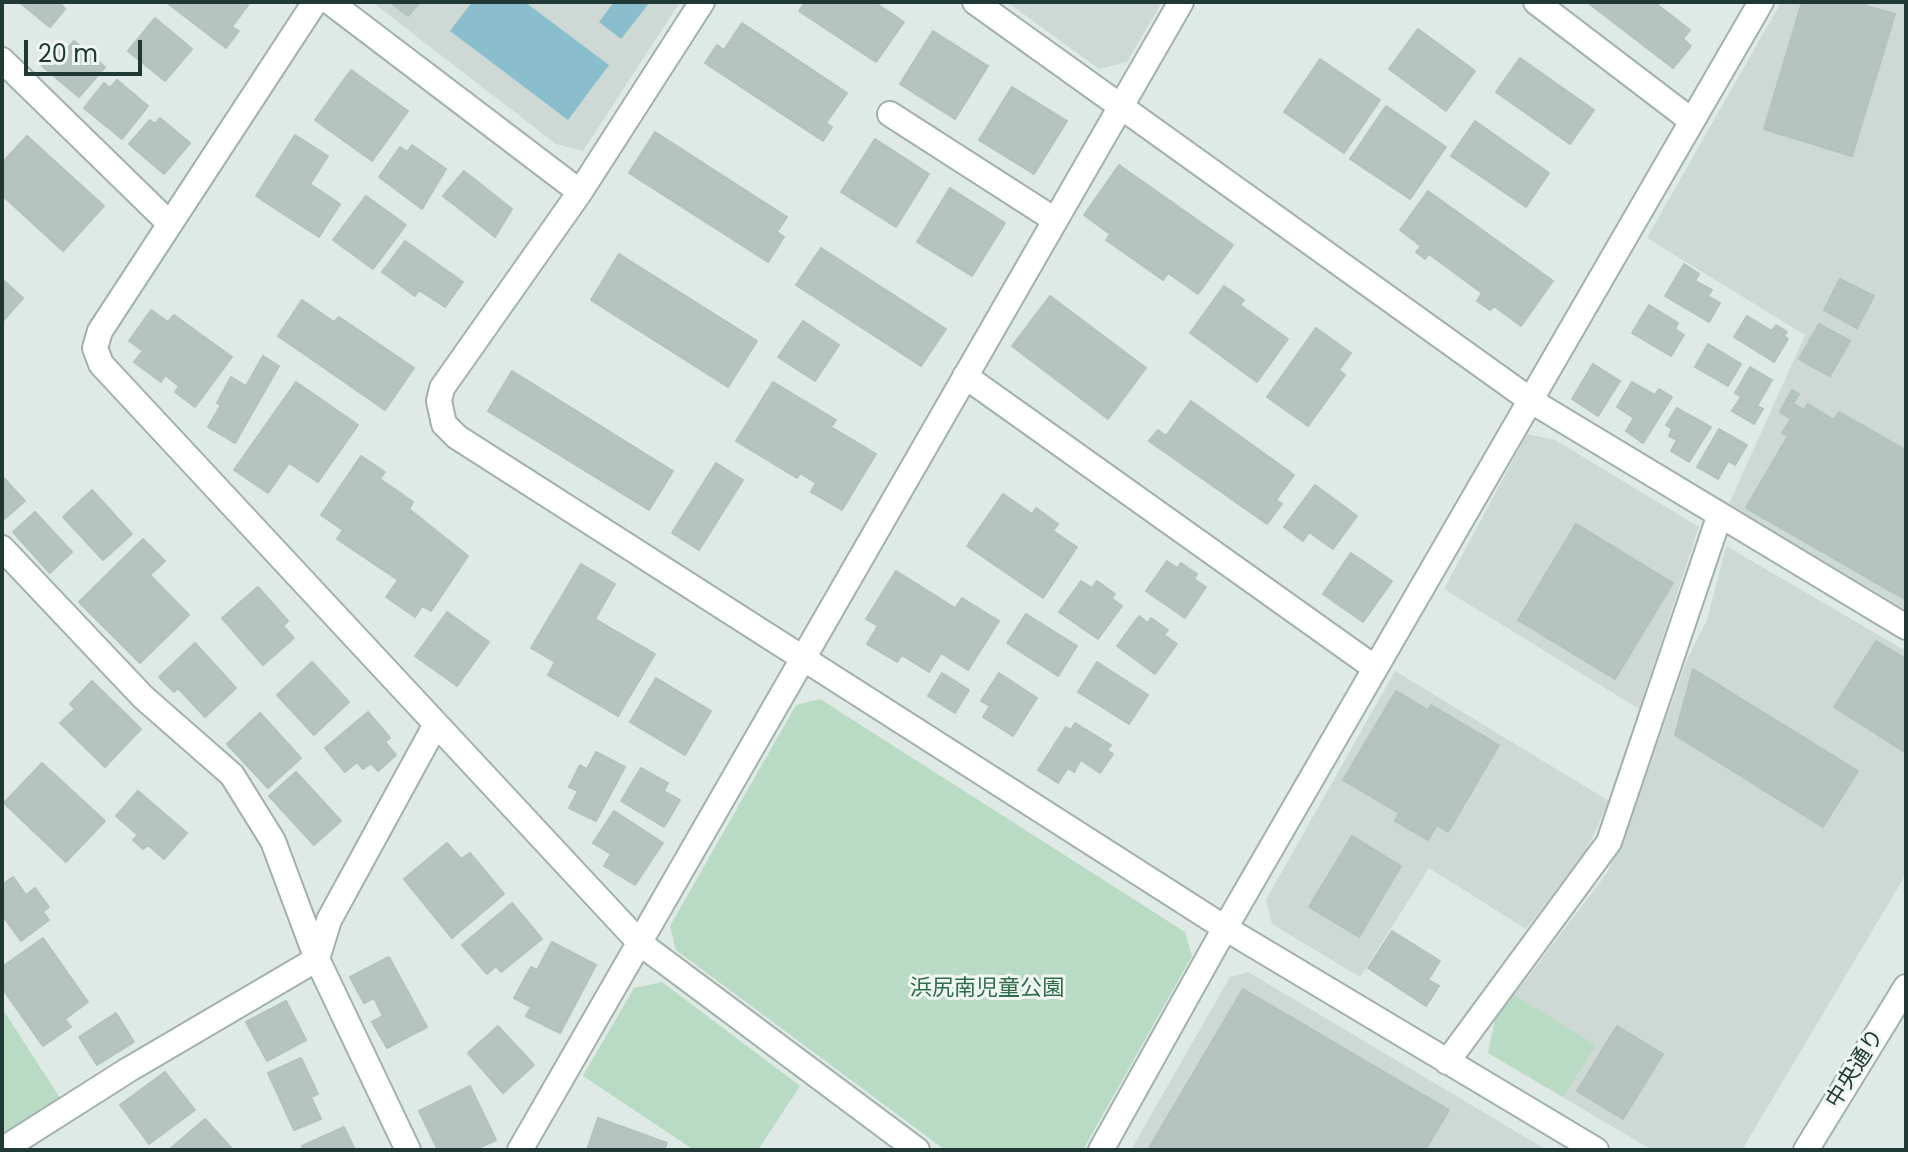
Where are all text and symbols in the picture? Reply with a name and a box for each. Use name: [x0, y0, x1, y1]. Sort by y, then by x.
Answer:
scale bar: [28, 24, 146, 74]
text: 20 m: [38, 37, 98, 70]
park label: 浜尻南児童公園: [910, 976, 1064, 1002]
street label: 中央通り: [1821, 1025, 1891, 1113]

